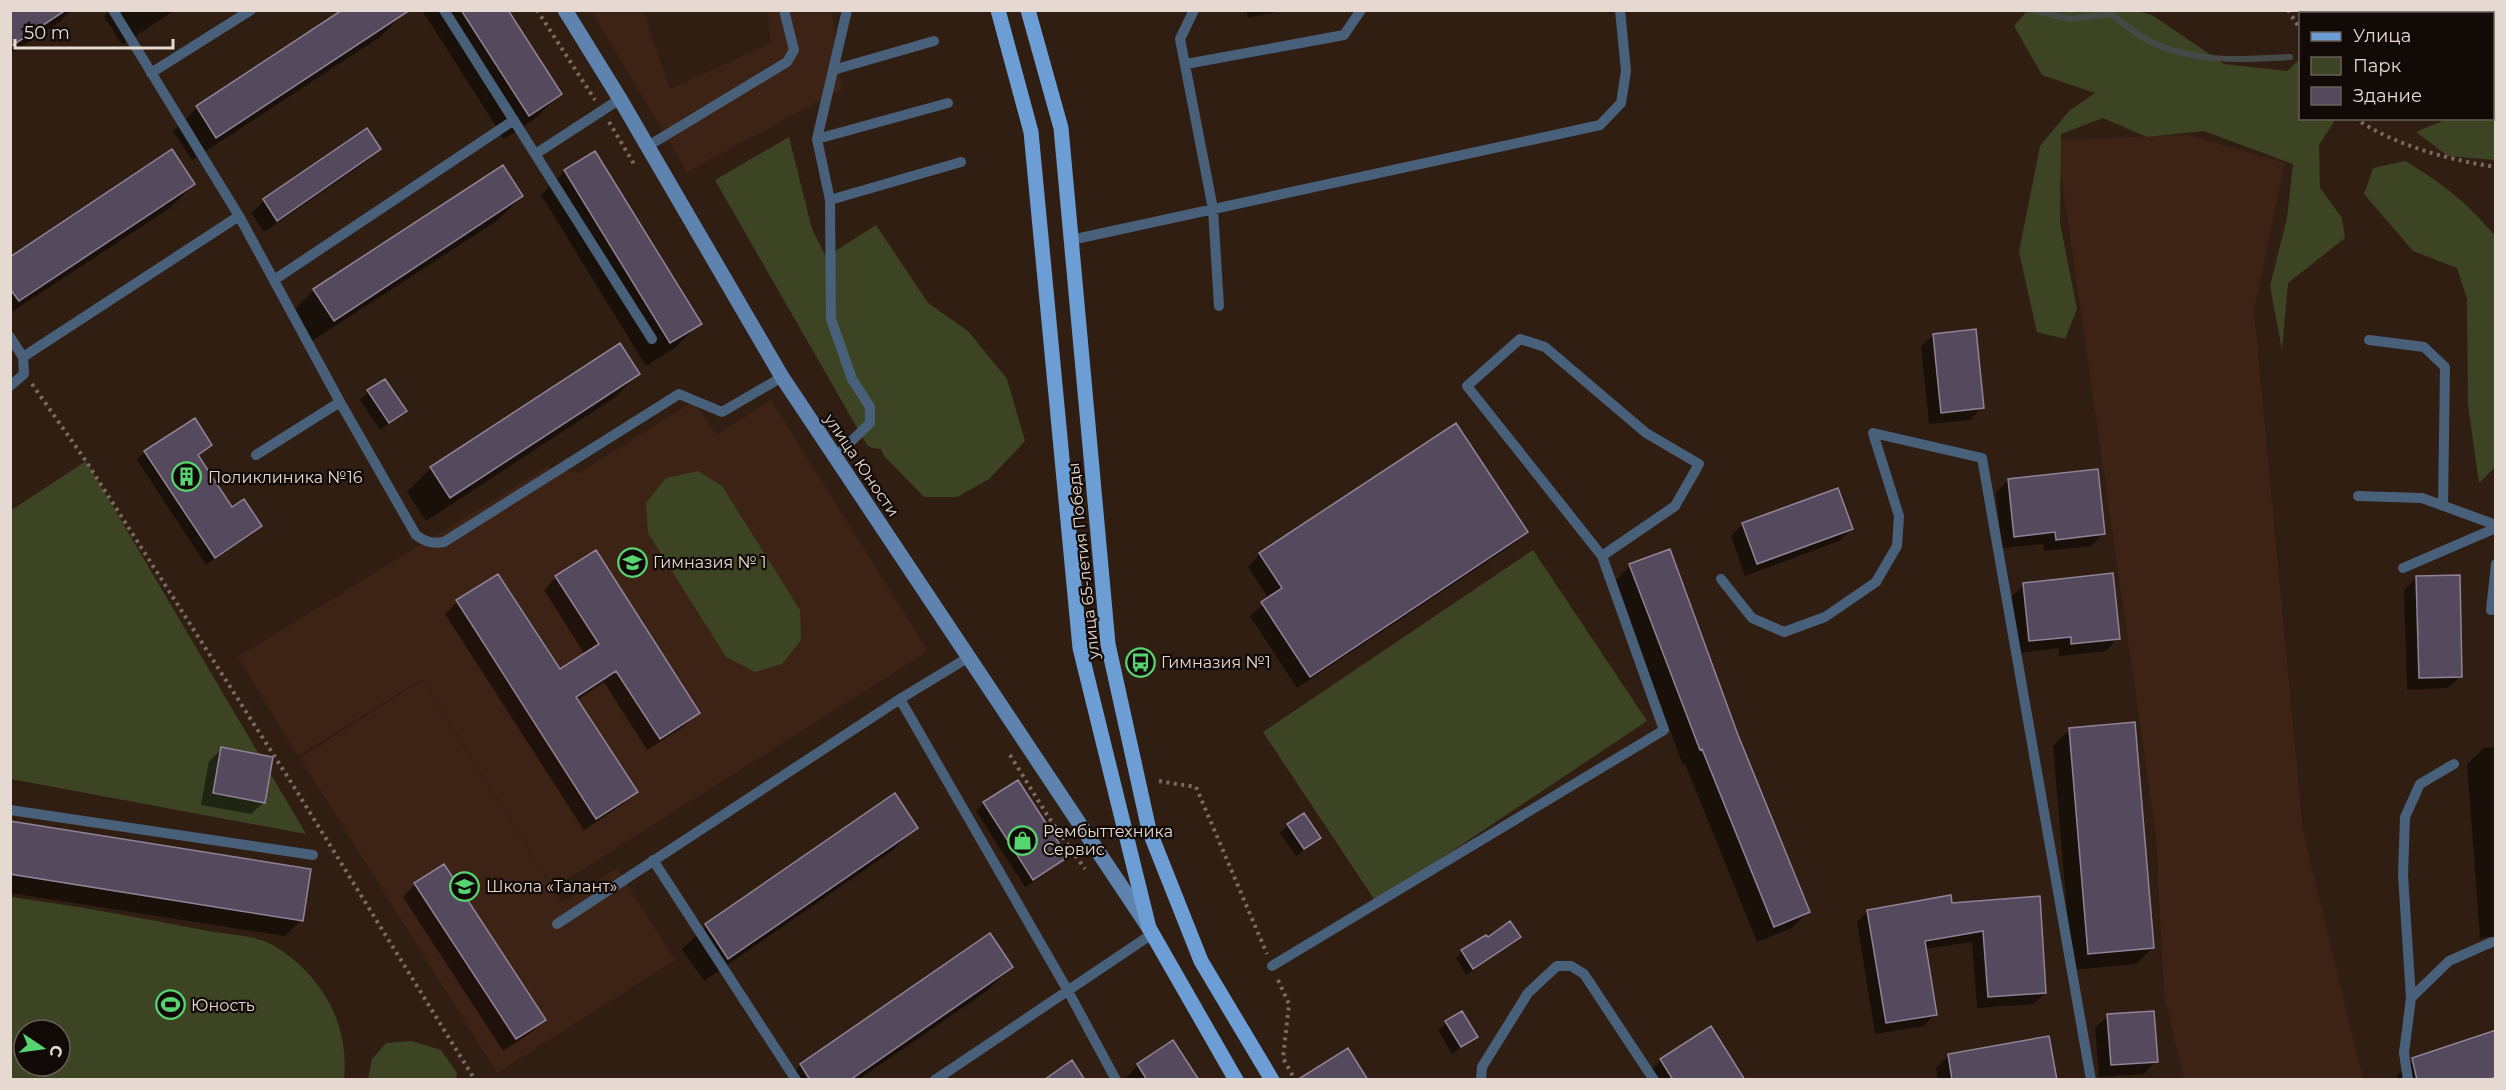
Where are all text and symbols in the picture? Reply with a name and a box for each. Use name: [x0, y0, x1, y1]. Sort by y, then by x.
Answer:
scale bar: [15, 12, 172, 50]
legend: [2299, 12, 2494, 120]
text: 50 m: [24, 22, 70, 44]
text: Улица: [2353, 25, 2411, 47]
text: Парк: [2353, 55, 2402, 77]
text: Здание: [2353, 85, 2422, 107]
street label: улица Юности: [820, 409, 903, 520]
building icon: Поликлиника №16: [171, 461, 203, 493]
street label: улица 65-летия Победы: [1064, 462, 1103, 661]
place label: Поликлиника №16: [208, 468, 363, 487]
school or university icon: Гимназия № 1: [616, 546, 648, 578]
place label: Гимназия № 1: [653, 553, 767, 572]
bus stop icon: Гимназия №1: [1124, 646, 1156, 678]
place label: Гимназия №1: [1161, 653, 1271, 672]
place label: Рембыттехника Сервис: [1043, 822, 1173, 859]
shop icon: Рембыттехника Сервис: [1006, 824, 1038, 856]
school or university icon: Школа «Талант»: [449, 870, 481, 902]
place label: Школа «Талант»: [486, 877, 617, 896]
sports icon: Юность: [154, 989, 186, 1021]
place label: Юность: [191, 996, 255, 1015]
north arrow: [12, 1018, 72, 1078]
text: С: [45, 1043, 67, 1059]

